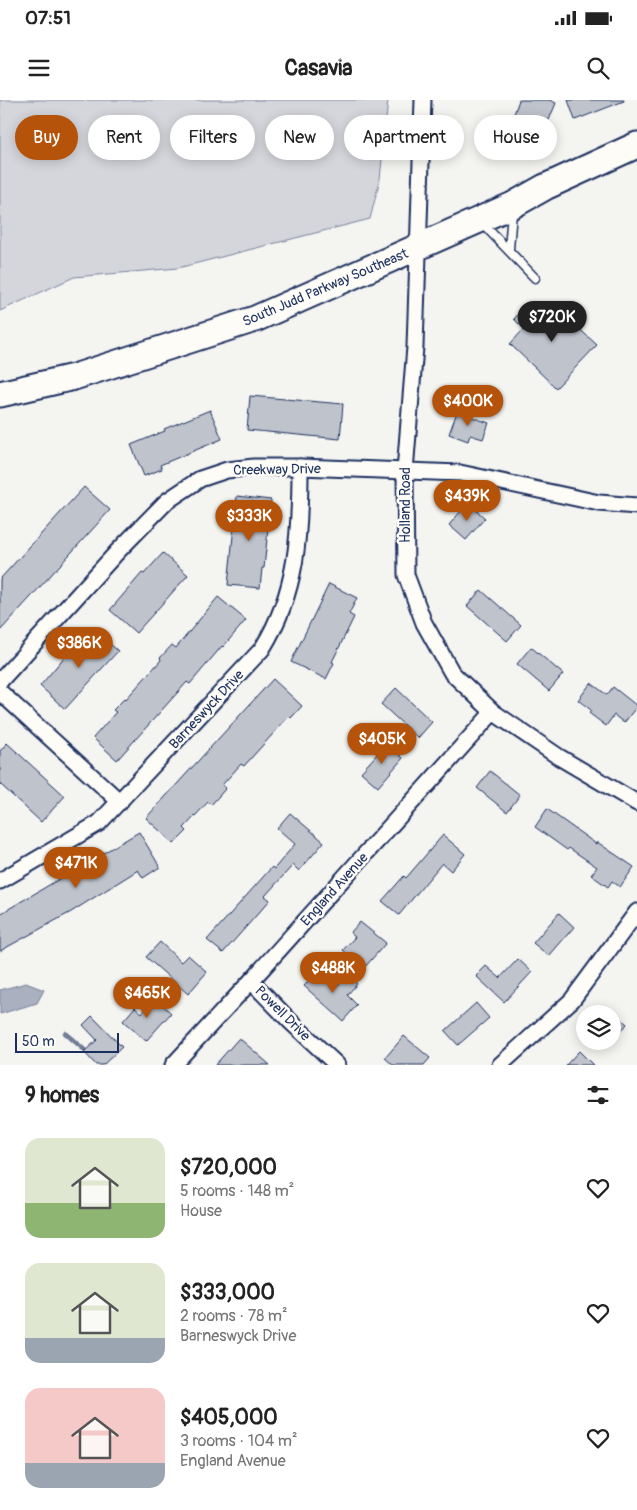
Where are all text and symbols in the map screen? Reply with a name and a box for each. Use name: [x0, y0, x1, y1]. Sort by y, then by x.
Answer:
text: 07:51: [25, 6, 71, 30]
icon: menu: [25, 54, 53, 82]
text: Casavia: [285, 54, 352, 82]
icon: search: [584, 54, 612, 82]
chip: Buy: [15, 115, 78, 160]
chip: Rent: [88, 115, 160, 160]
chip: Filters: [170, 115, 255, 160]
chip: New: [265, 115, 334, 160]
chip: Apartment: [344, 115, 464, 160]
chip: House: [474, 115, 557, 160]
street label: South Judd Parkway Southeast: [240, 245, 411, 330]
pin: $720K: [517, 300, 587, 343]
text: $720K: [529, 307, 575, 327]
pin: $400K: [433, 384, 503, 427]
text: $400K: [443, 391, 493, 411]
street label: Creekway Drive: [233, 460, 321, 479]
street label: Holland Road: [397, 467, 414, 543]
pin: $439K: [432, 480, 502, 522]
text: $439K: [445, 486, 489, 506]
pin: $333K: [214, 500, 284, 542]
text: $333K: [226, 506, 272, 526]
pin: $386K: [44, 626, 114, 669]
text: $386K: [57, 633, 101, 653]
street label: Barneswyck Drive: [165, 666, 247, 752]
pin: $405K: [347, 722, 417, 765]
text: $405K: [358, 729, 406, 749]
pin: $471K: [41, 846, 111, 889]
street label: England Avenue: [297, 849, 372, 929]
text: $471K: [55, 853, 97, 873]
pin: $488K: [298, 952, 368, 994]
text: $488K: [311, 958, 355, 978]
pin: $465K: [112, 976, 182, 1019]
street label: Powell Drive: [252, 982, 314, 1045]
text: $465K: [124, 983, 170, 1003]
map controls: [576, 1005, 621, 1050]
button: layers: [576, 1005, 621, 1050]
scale bar: [15, 1030, 119, 1053]
text: 50 m: [22, 1033, 55, 1050]
icon: filters: [584, 1081, 612, 1109]
text: 9 homes: [25, 1082, 99, 1109]
text: $720,000: [180, 1154, 277, 1181]
icon: home: [65, 1158, 125, 1218]
icon: heart: [584, 1174, 612, 1202]
text: 5 rooms · 148 m²: [180, 1181, 294, 1201]
text: House: [180, 1201, 222, 1221]
text: $333,000: [180, 1279, 275, 1306]
icon: home: [65, 1283, 125, 1343]
icon: heart: [584, 1299, 612, 1327]
text: 2 rooms · 78 m²: [180, 1306, 287, 1326]
text: Barneswyck Drive: [180, 1326, 296, 1346]
text: $405,000: [180, 1404, 278, 1431]
icon: home: [65, 1408, 125, 1468]
icon: heart: [584, 1424, 612, 1452]
text: 3 rooms · 104 m²: [180, 1431, 297, 1451]
text: England Avenue: [180, 1451, 286, 1471]

